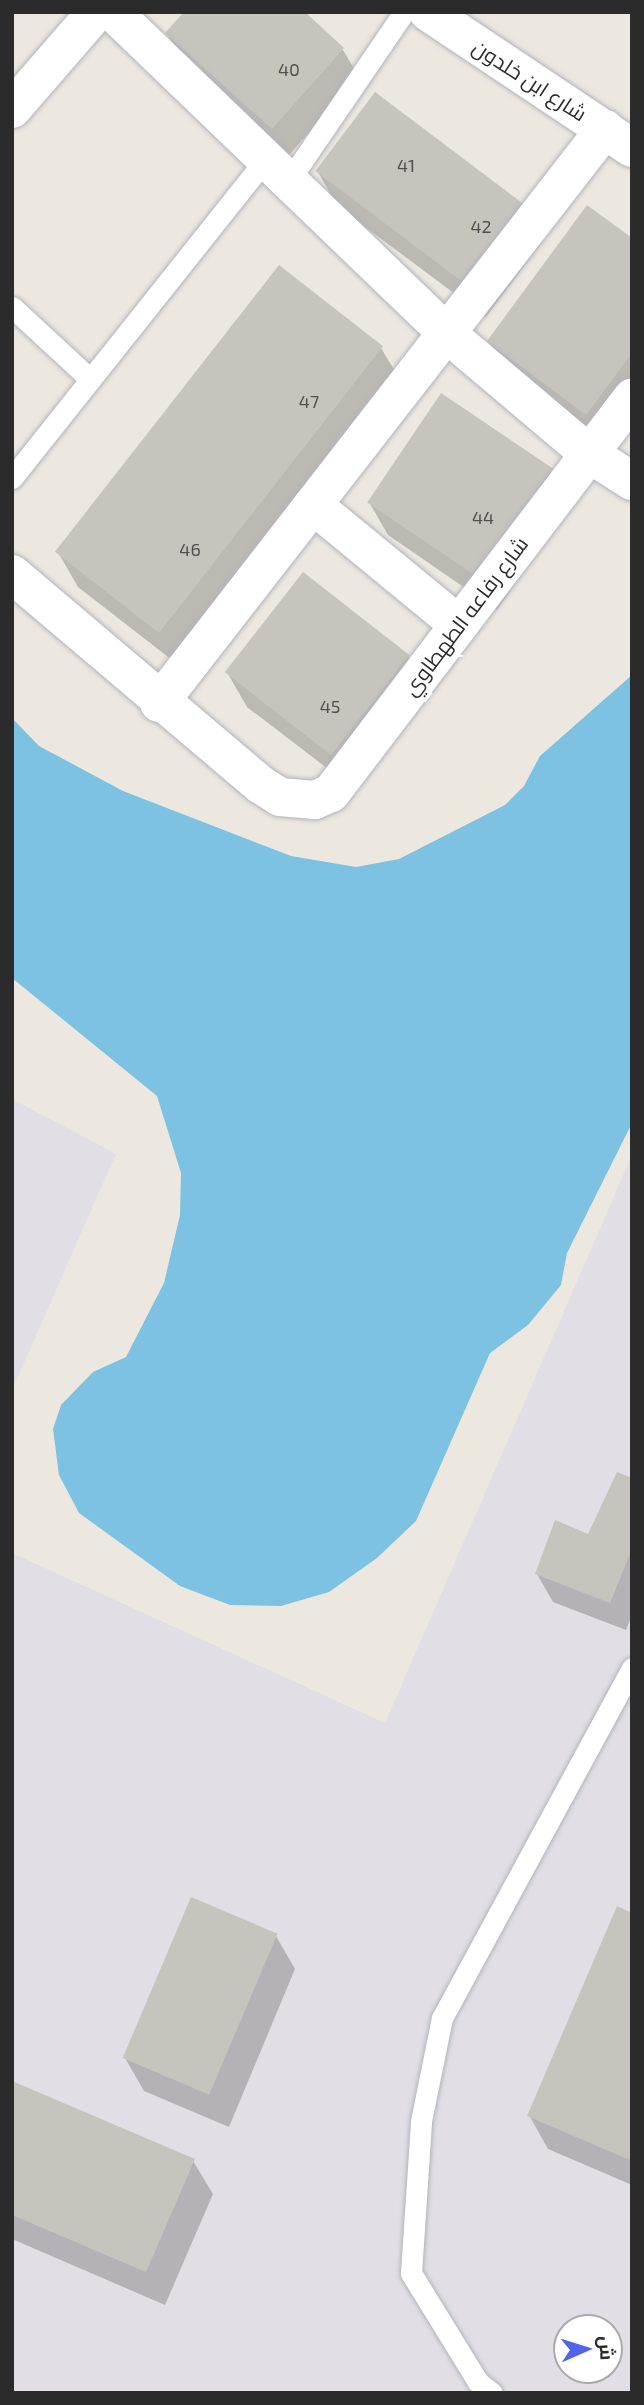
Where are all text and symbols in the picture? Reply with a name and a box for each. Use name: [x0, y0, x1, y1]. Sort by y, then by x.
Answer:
street label: شارع ابن خلدون: [468, 34, 592, 126]
house number: 40: [278, 58, 300, 80]
house number: 41: [397, 154, 415, 176]
house number: 42: [470, 215, 492, 237]
house number: 47: [299, 390, 319, 412]
house number: 44: [472, 506, 494, 528]
street label: شارع رفاعه الطهطاوي: [397, 532, 533, 700]
house number: 46: [179, 538, 201, 560]
house number: 45: [320, 695, 340, 717]
north arrow: [553, 2314, 623, 2384]
text: ش: [595, 2335, 620, 2361]

